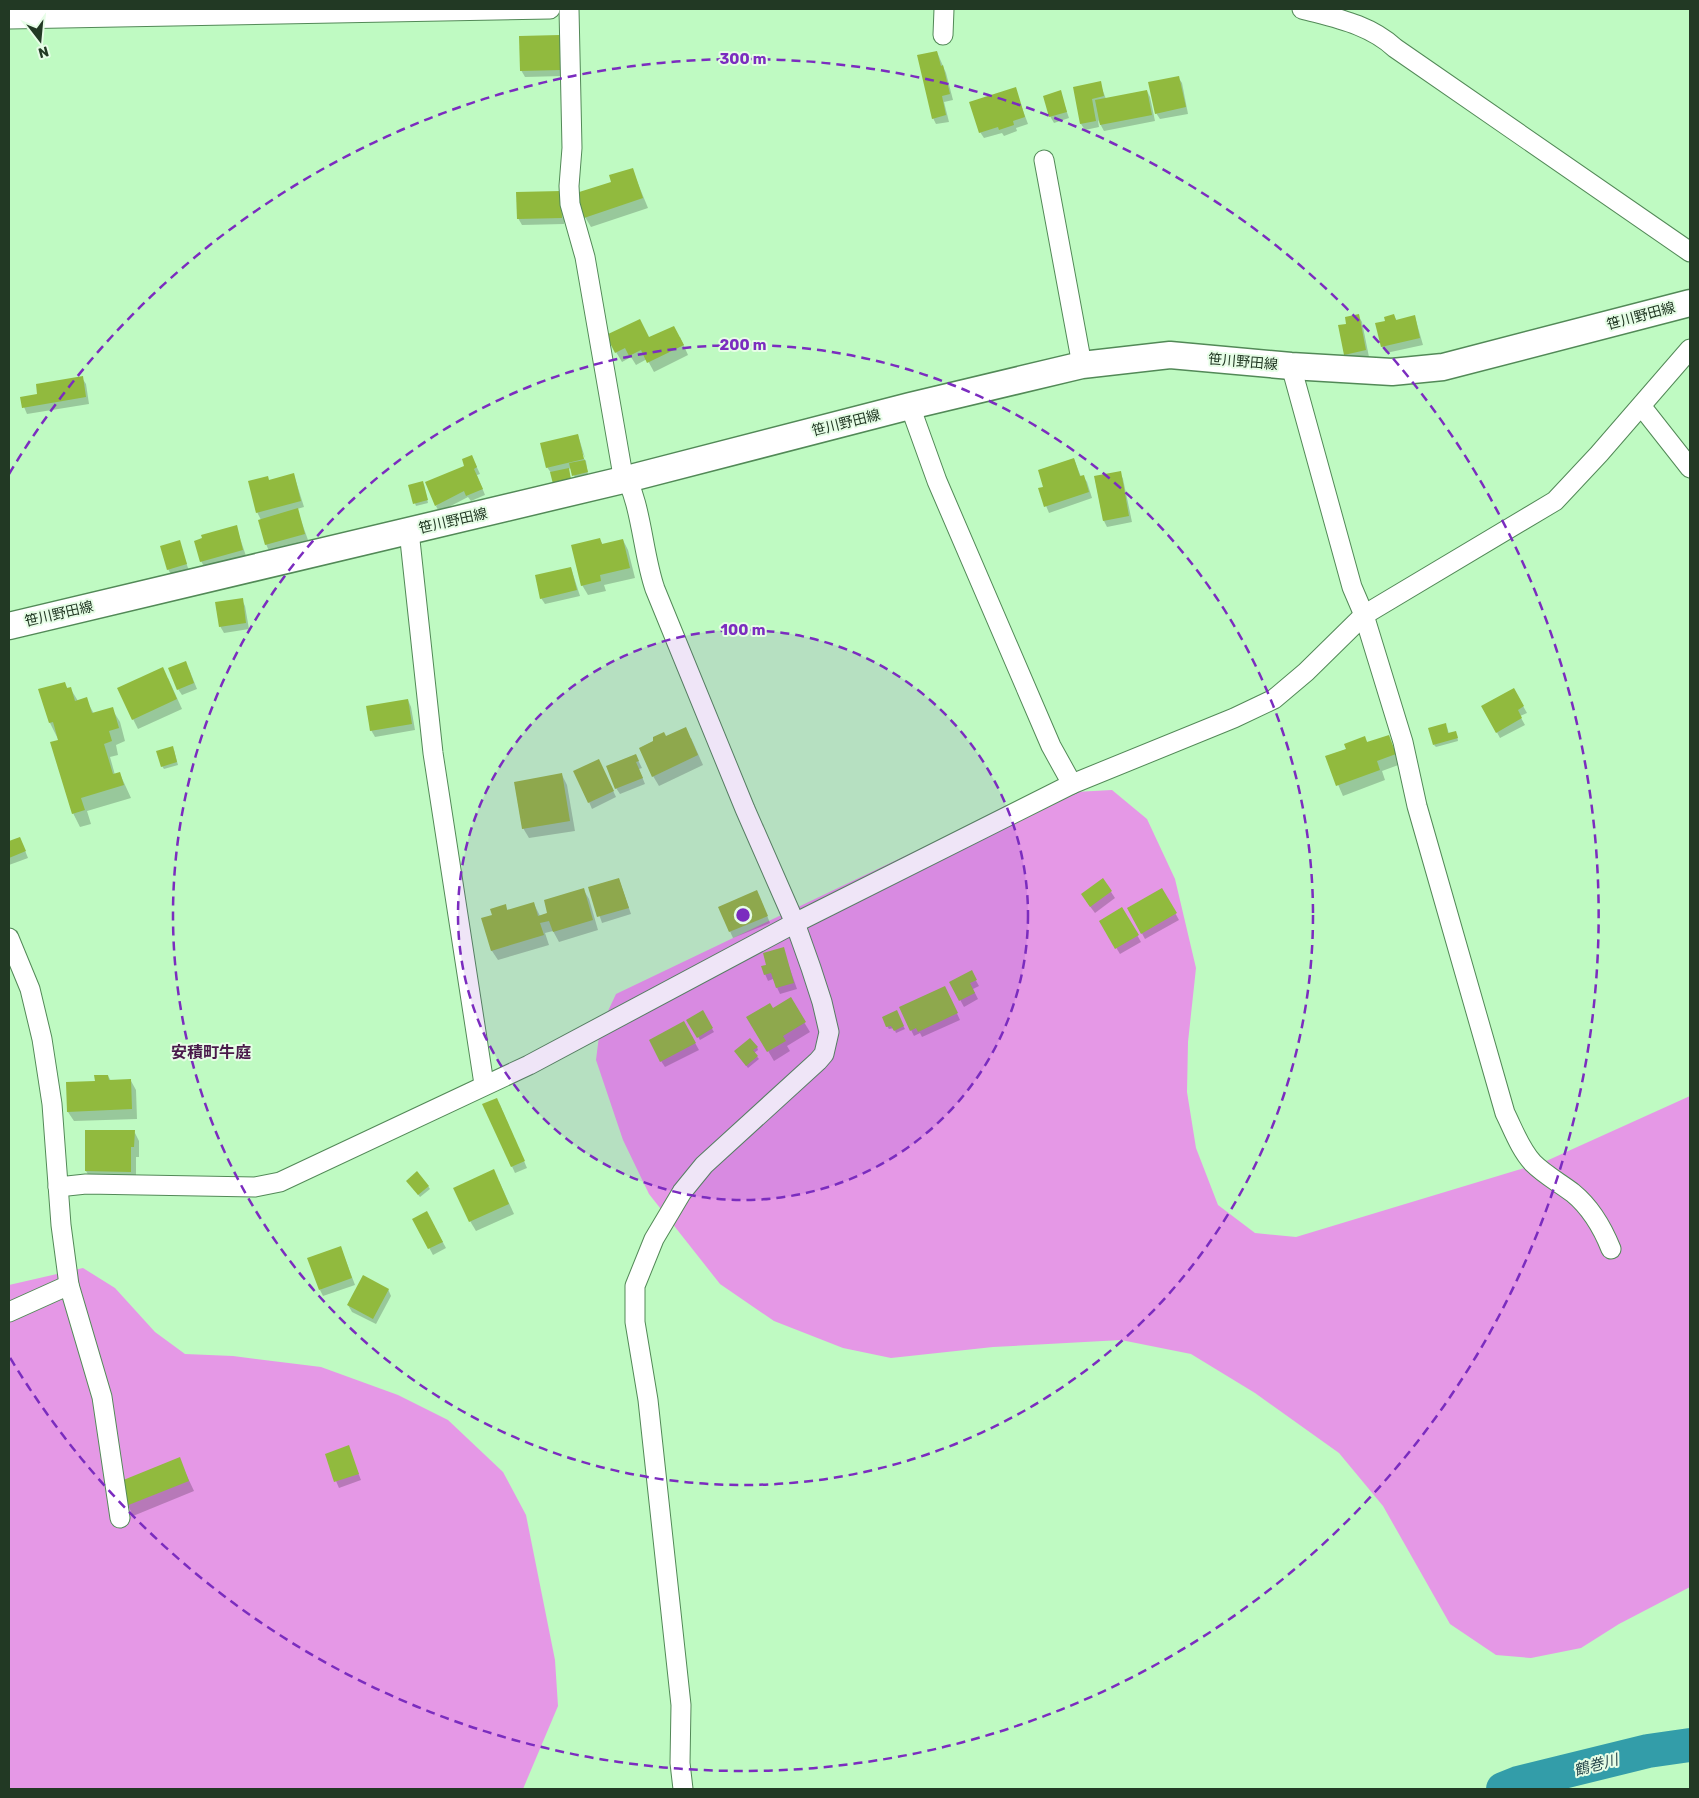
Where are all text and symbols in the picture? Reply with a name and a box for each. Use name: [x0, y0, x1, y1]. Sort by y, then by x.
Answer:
north arrow: [15, 15, 65, 65]
text: N: [36, 42, 51, 62]
text: 300 m: [719, 50, 767, 68]
street label: 笹川野田線: [1605, 299, 1677, 333]
text: 200 m: [719, 336, 767, 354]
street label: 笹川野田線: [1207, 350, 1279, 374]
street label: 笹川野田線: [810, 406, 882, 440]
street label: 笹川野田線: [417, 505, 489, 537]
street label: 笹川野田線: [23, 598, 95, 630]
text: 100 m: [721, 621, 765, 639]
centre of rings: [734, 906, 752, 924]
district label: 安積町牛庭: [171, 1043, 251, 1062]
water label: 鶴巻川: [1572, 1750, 1622, 1780]

